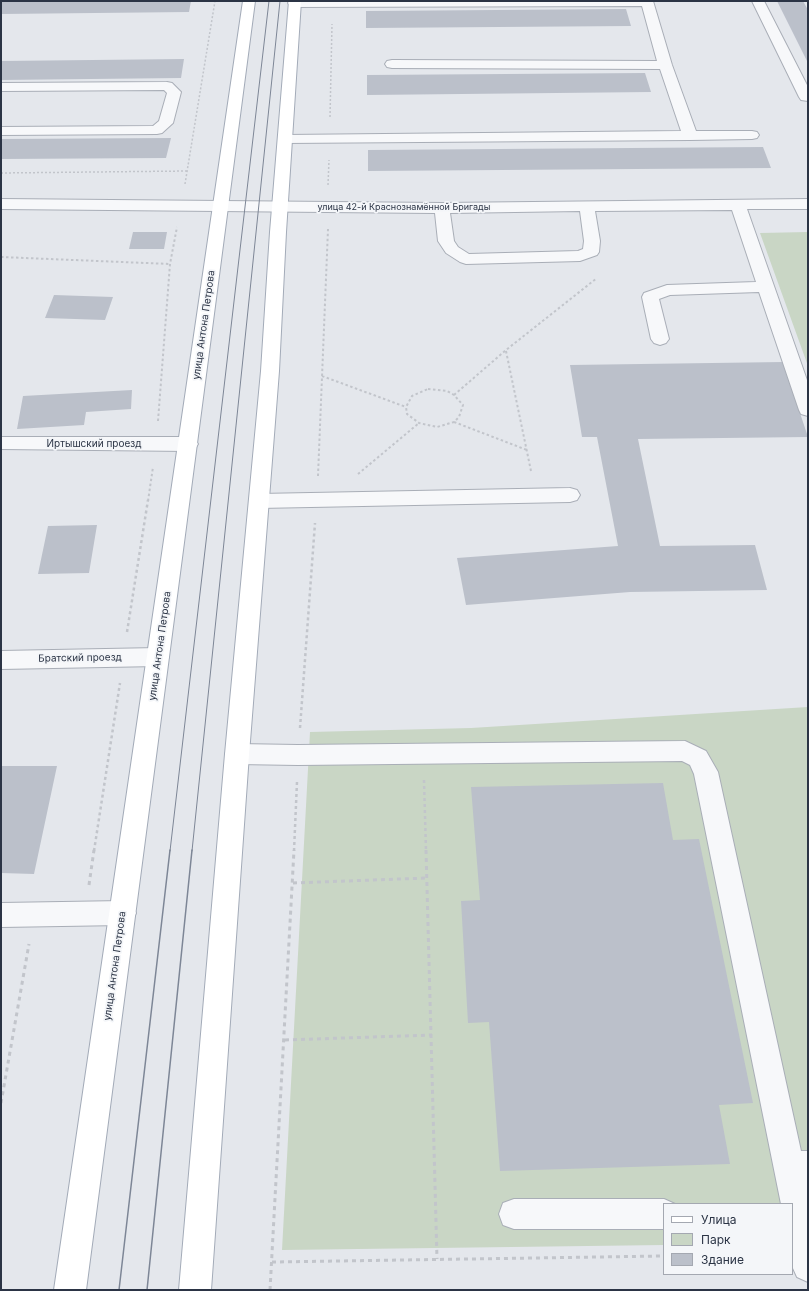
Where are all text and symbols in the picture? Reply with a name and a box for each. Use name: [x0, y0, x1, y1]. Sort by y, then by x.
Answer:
street label: улица 42-й Краснознамённой Бригады: [318, 202, 490, 212]
street label: улица Антона Петрова: [190, 270, 218, 380]
street label: Иртышский проезд: [47, 438, 141, 450]
street label: улица Антона Петрова: [146, 591, 174, 701]
street label: Братский проезд: [38, 651, 122, 665]
street label: улица Антона Петрова: [101, 911, 129, 1021]
legend: [663, 1203, 793, 1275]
text: Улица: [701, 1212, 736, 1227]
text: Парк: [701, 1232, 731, 1247]
text: Здание: [701, 1252, 744, 1267]

